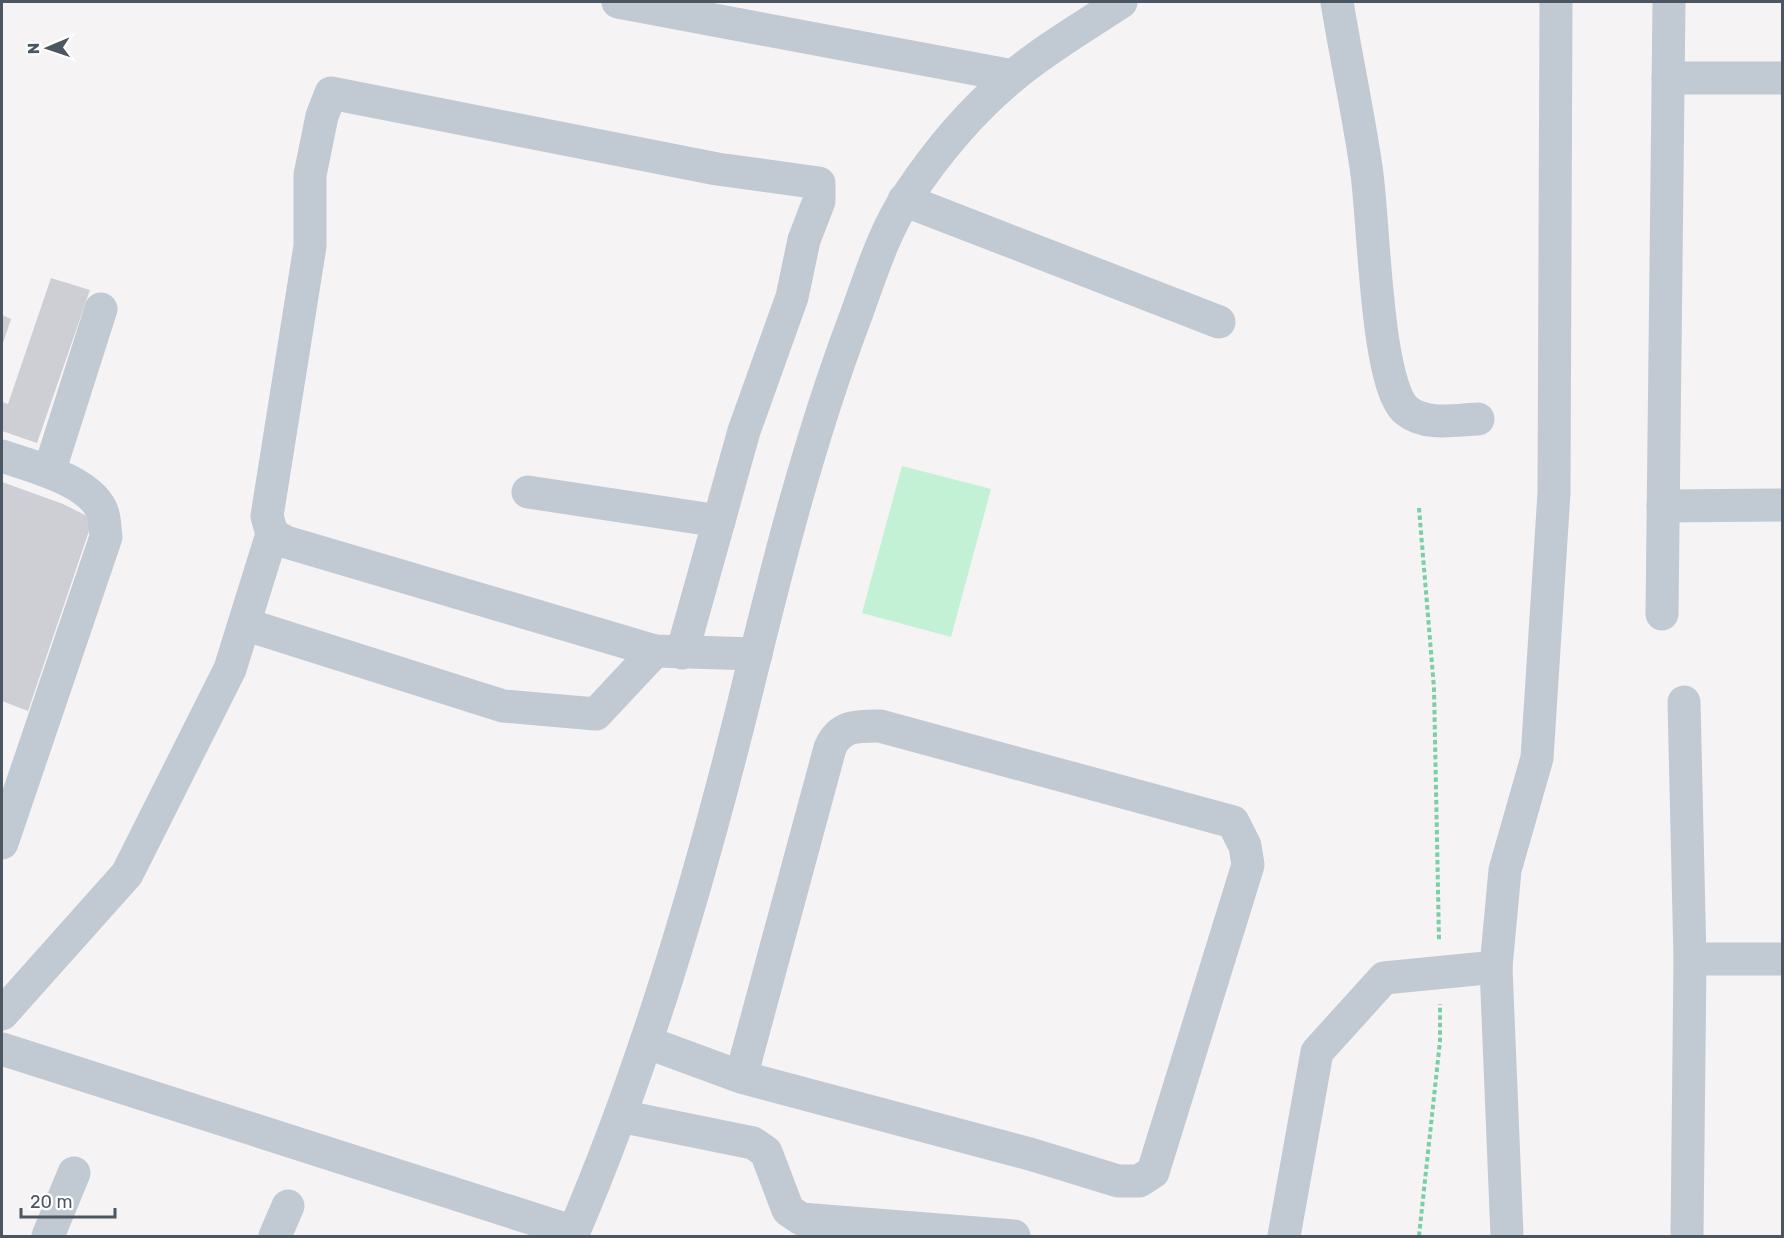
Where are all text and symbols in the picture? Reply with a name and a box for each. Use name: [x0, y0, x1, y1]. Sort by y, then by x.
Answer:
north arrow: [18, 18, 78, 78]
text: N: [24, 42, 43, 55]
scale bar: [21, 1181, 116, 1219]
text: 20 m: [30, 1191, 72, 1213]

